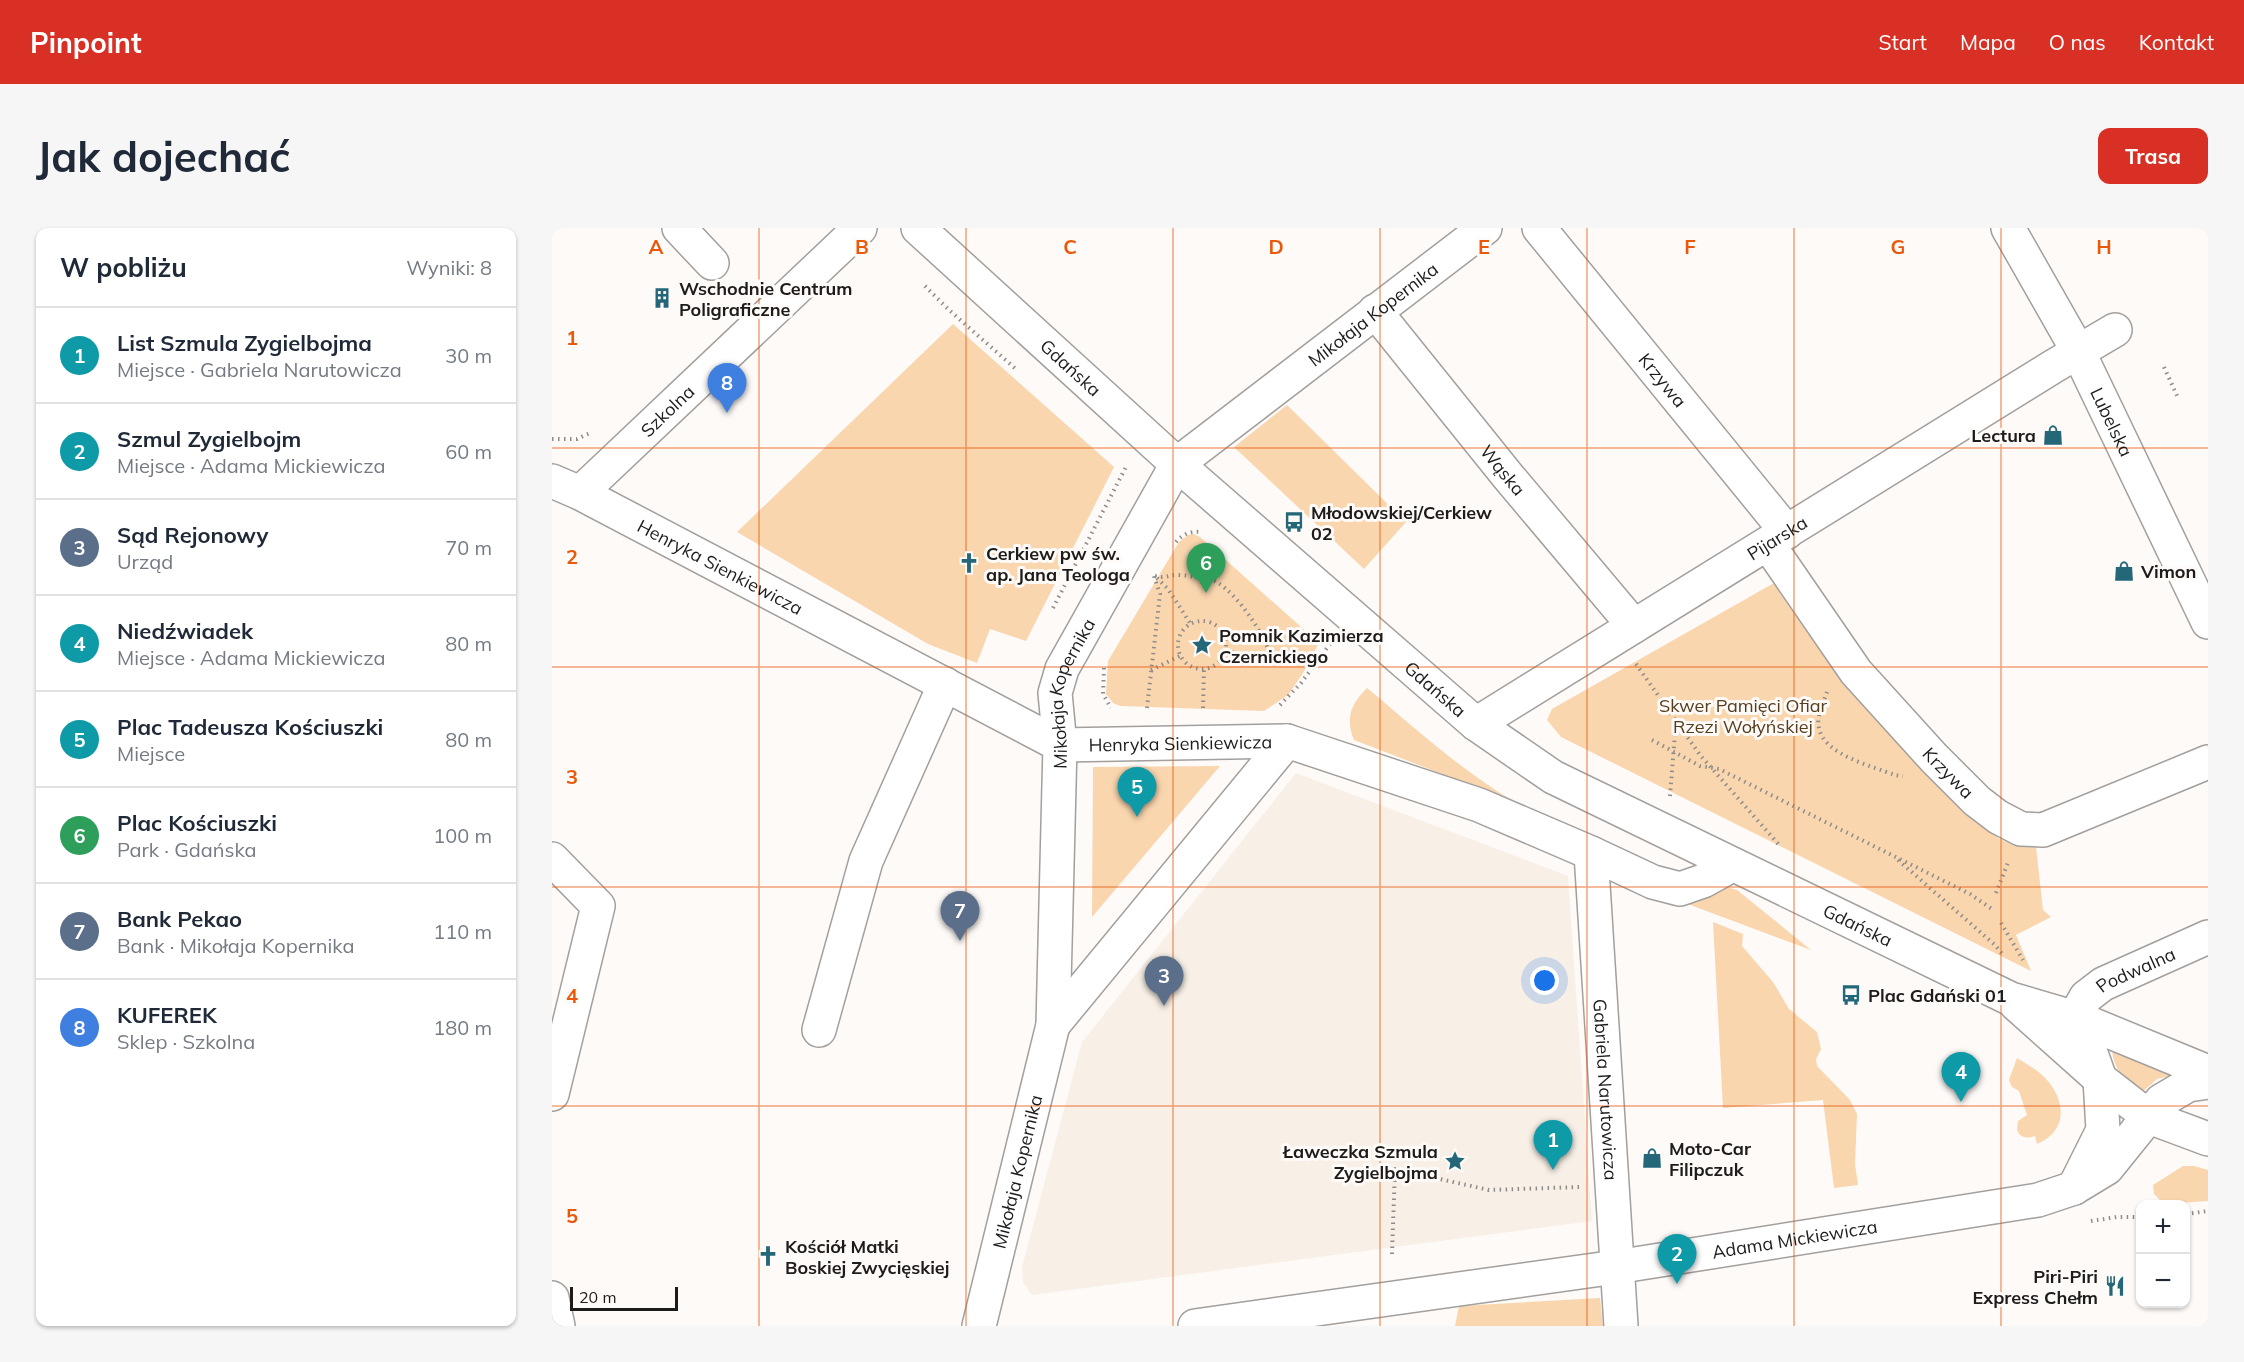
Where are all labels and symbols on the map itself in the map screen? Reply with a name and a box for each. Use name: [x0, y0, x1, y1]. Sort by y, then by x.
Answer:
text: A: [649, 234, 664, 259]
text: B: [855, 234, 869, 259]
text: C: [1063, 234, 1077, 259]
text: D: [1268, 234, 1284, 259]
text: E: [1478, 234, 1490, 259]
text: F: [1684, 234, 1696, 259]
text: G: [1891, 234, 1905, 259]
text: H: [2096, 234, 2112, 259]
street label: Mikołaja Kopernika: [1303, 257, 1442, 371]
place label: Wschodnie Centrum Poligraficzne: [679, 277, 852, 321]
building icon: Wschodnie Centrum Poligraficzne: [650, 286, 674, 310]
text: 1: [566, 325, 578, 350]
street label: Gdańska: [1036, 334, 1106, 401]
street label: Krzywa: [1634, 348, 1692, 412]
pin: 8: [708, 364, 747, 413]
street label: Szkolna: [635, 380, 699, 441]
street label: Lubelska: [2086, 383, 2138, 460]
shop icon: Lectura: [2041, 423, 2065, 447]
place label: Lectura: [1971, 424, 2036, 447]
street label: Wąska: [1476, 440, 1531, 500]
place label: Młodowskiej/Cerkiew 02: [1311, 501, 1492, 545]
bus stop icon: Młodowskiej/Cerkiew 02: [1282, 510, 1306, 534]
street label: Pijarska: [1743, 510, 1811, 565]
street label: Henryka Sienkiewicza: [634, 514, 807, 620]
place label: Cerkiew pw św. ap. Jana Teologa: [986, 542, 1130, 586]
text: 2: [566, 544, 578, 569]
pin: 6: [1186, 544, 1226, 593]
church icon: Cerkiew pw św. ap. Jana Teologa: [957, 551, 981, 575]
shop icon: Vimon: [2112, 559, 2136, 583]
place label: Vimon: [2140, 560, 2196, 583]
street label: Mikołaja Kopernika: [1043, 614, 1100, 769]
place label: Pomnik Kazimierza Czernickiego: [1219, 624, 1384, 668]
place icon: Pomnik Kazimierza Czernickiego: [1190, 633, 1214, 657]
street label: Gdańska: [1400, 656, 1471, 722]
park label: Skwer Pamięci Ofiar Rzezi Wołyńskiej: [1659, 694, 1828, 738]
street label: Henryka Sienkiewicza: [1088, 730, 1272, 756]
street label: Krzywa: [1918, 742, 1979, 803]
text: 3: [566, 764, 578, 789]
pin: 5: [1118, 768, 1156, 817]
pin: 7: [940, 892, 980, 941]
street label: Gdańska: [1820, 898, 1896, 951]
street label: Podwalna: [2091, 942, 2179, 997]
pin: 3: [1144, 956, 1184, 1006]
your location: [1530, 966, 1559, 995]
text: 4: [566, 983, 578, 1008]
bus stop icon: Plac Gdański 01: [1839, 983, 1863, 1007]
place label: Plac Gdański 01: [1868, 984, 2007, 1007]
street label: Gabriela Narutowicza: [1589, 998, 1623, 1181]
pin: 4: [1942, 1052, 1980, 1102]
street label: Mikołaja Kopernika: [987, 1092, 1047, 1251]
pin: 1: [1534, 1120, 1572, 1170]
place label: Moto-Car Filipczuk: [1669, 1137, 1752, 1181]
place label: Ławeczka Szmula Zygielbojma: [1282, 1140, 1438, 1184]
shop icon: Moto-Car Filipczuk: [1640, 1146, 1664, 1170]
place icon: Ławeczka Szmula Zygielbojma: [1443, 1149, 1467, 1173]
text: 5: [566, 1203, 578, 1228]
street label: Adama Mickiewicza: [1710, 1214, 1879, 1263]
pin: 2: [1658, 1234, 1696, 1284]
place label: Kościół Matki Boskiej Zwycięskiej: [785, 1235, 949, 1279]
church icon: Kościół Matki Boskiej Zwycięskiej: [756, 1244, 780, 1268]
place label: Piri-Piri Express Chełm: [1973, 1265, 2098, 1309]
restaurant icon: Piri-Piri Express Chełm: [2103, 1274, 2127, 1298]
scale bar: [570, 1284, 678, 1312]

